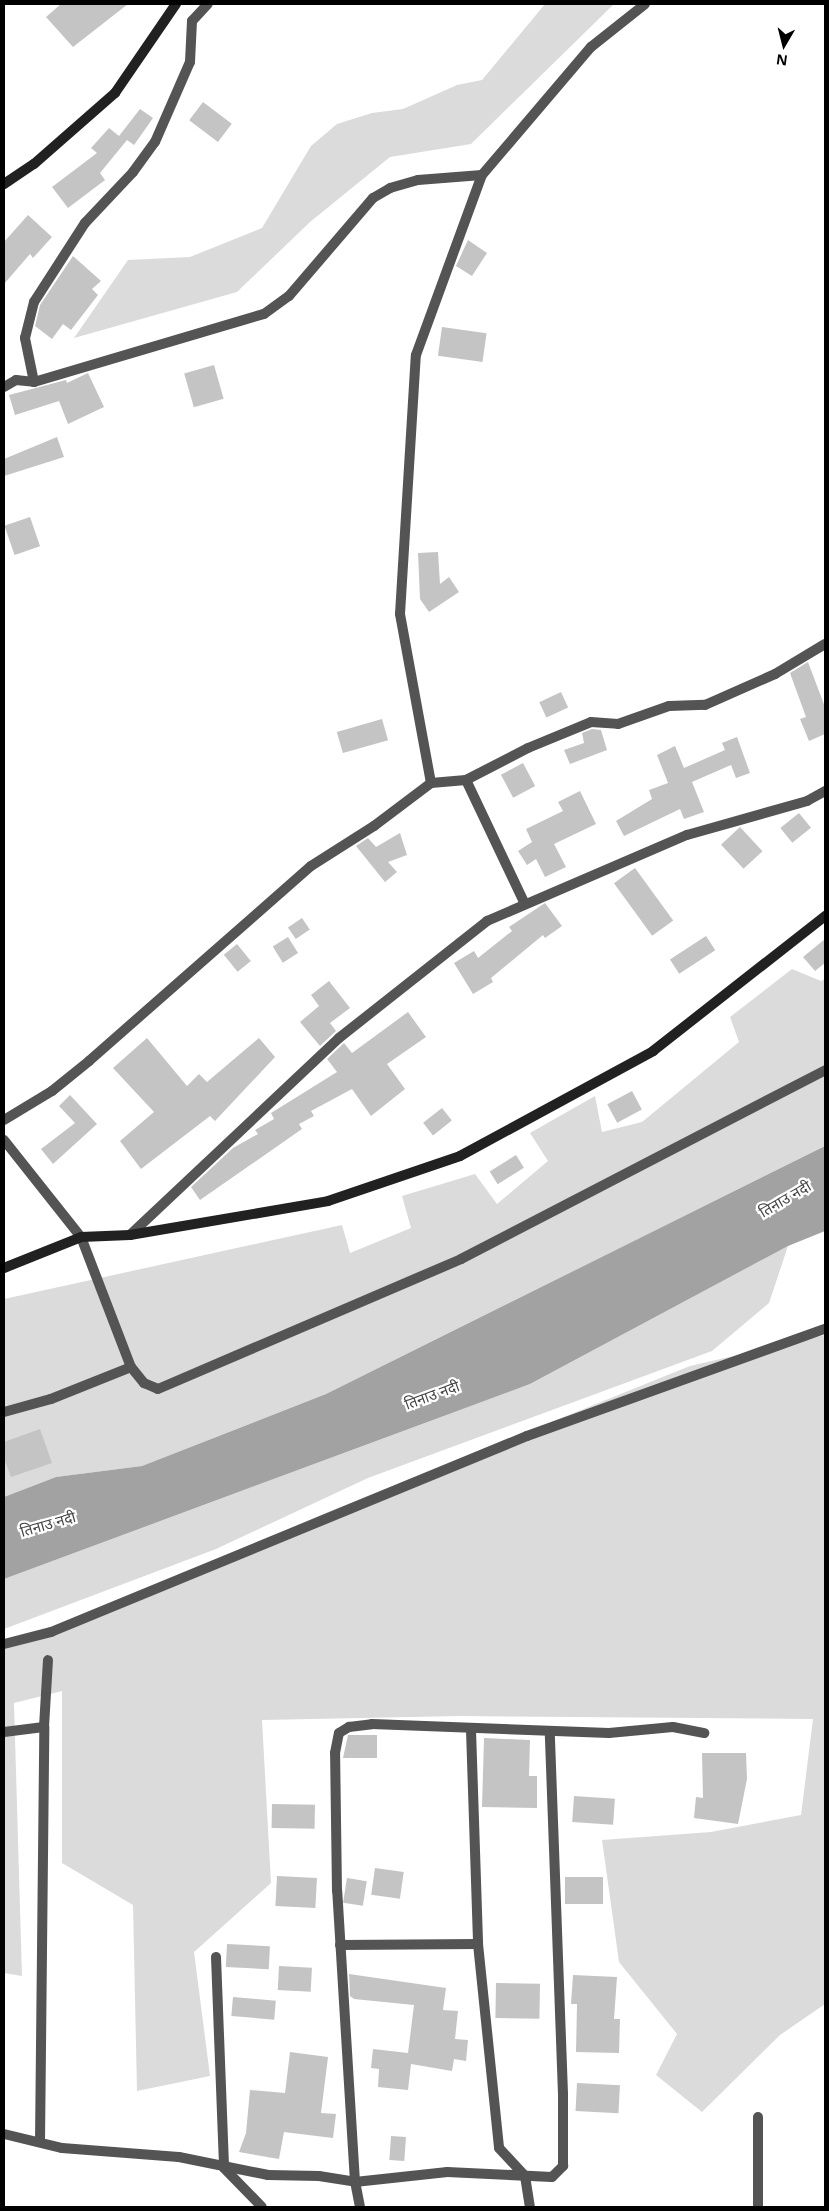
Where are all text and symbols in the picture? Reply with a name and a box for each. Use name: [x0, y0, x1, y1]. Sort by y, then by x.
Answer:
north arrow: [759, 20, 809, 70]
text: N: [775, 50, 789, 71]
water label: तिनाउ नदी: [756, 1177, 814, 1221]
water label: तिनाउ नदी: [402, 1377, 462, 1413]
water label: तिनाउ नदी: [18, 1508, 78, 1540]

